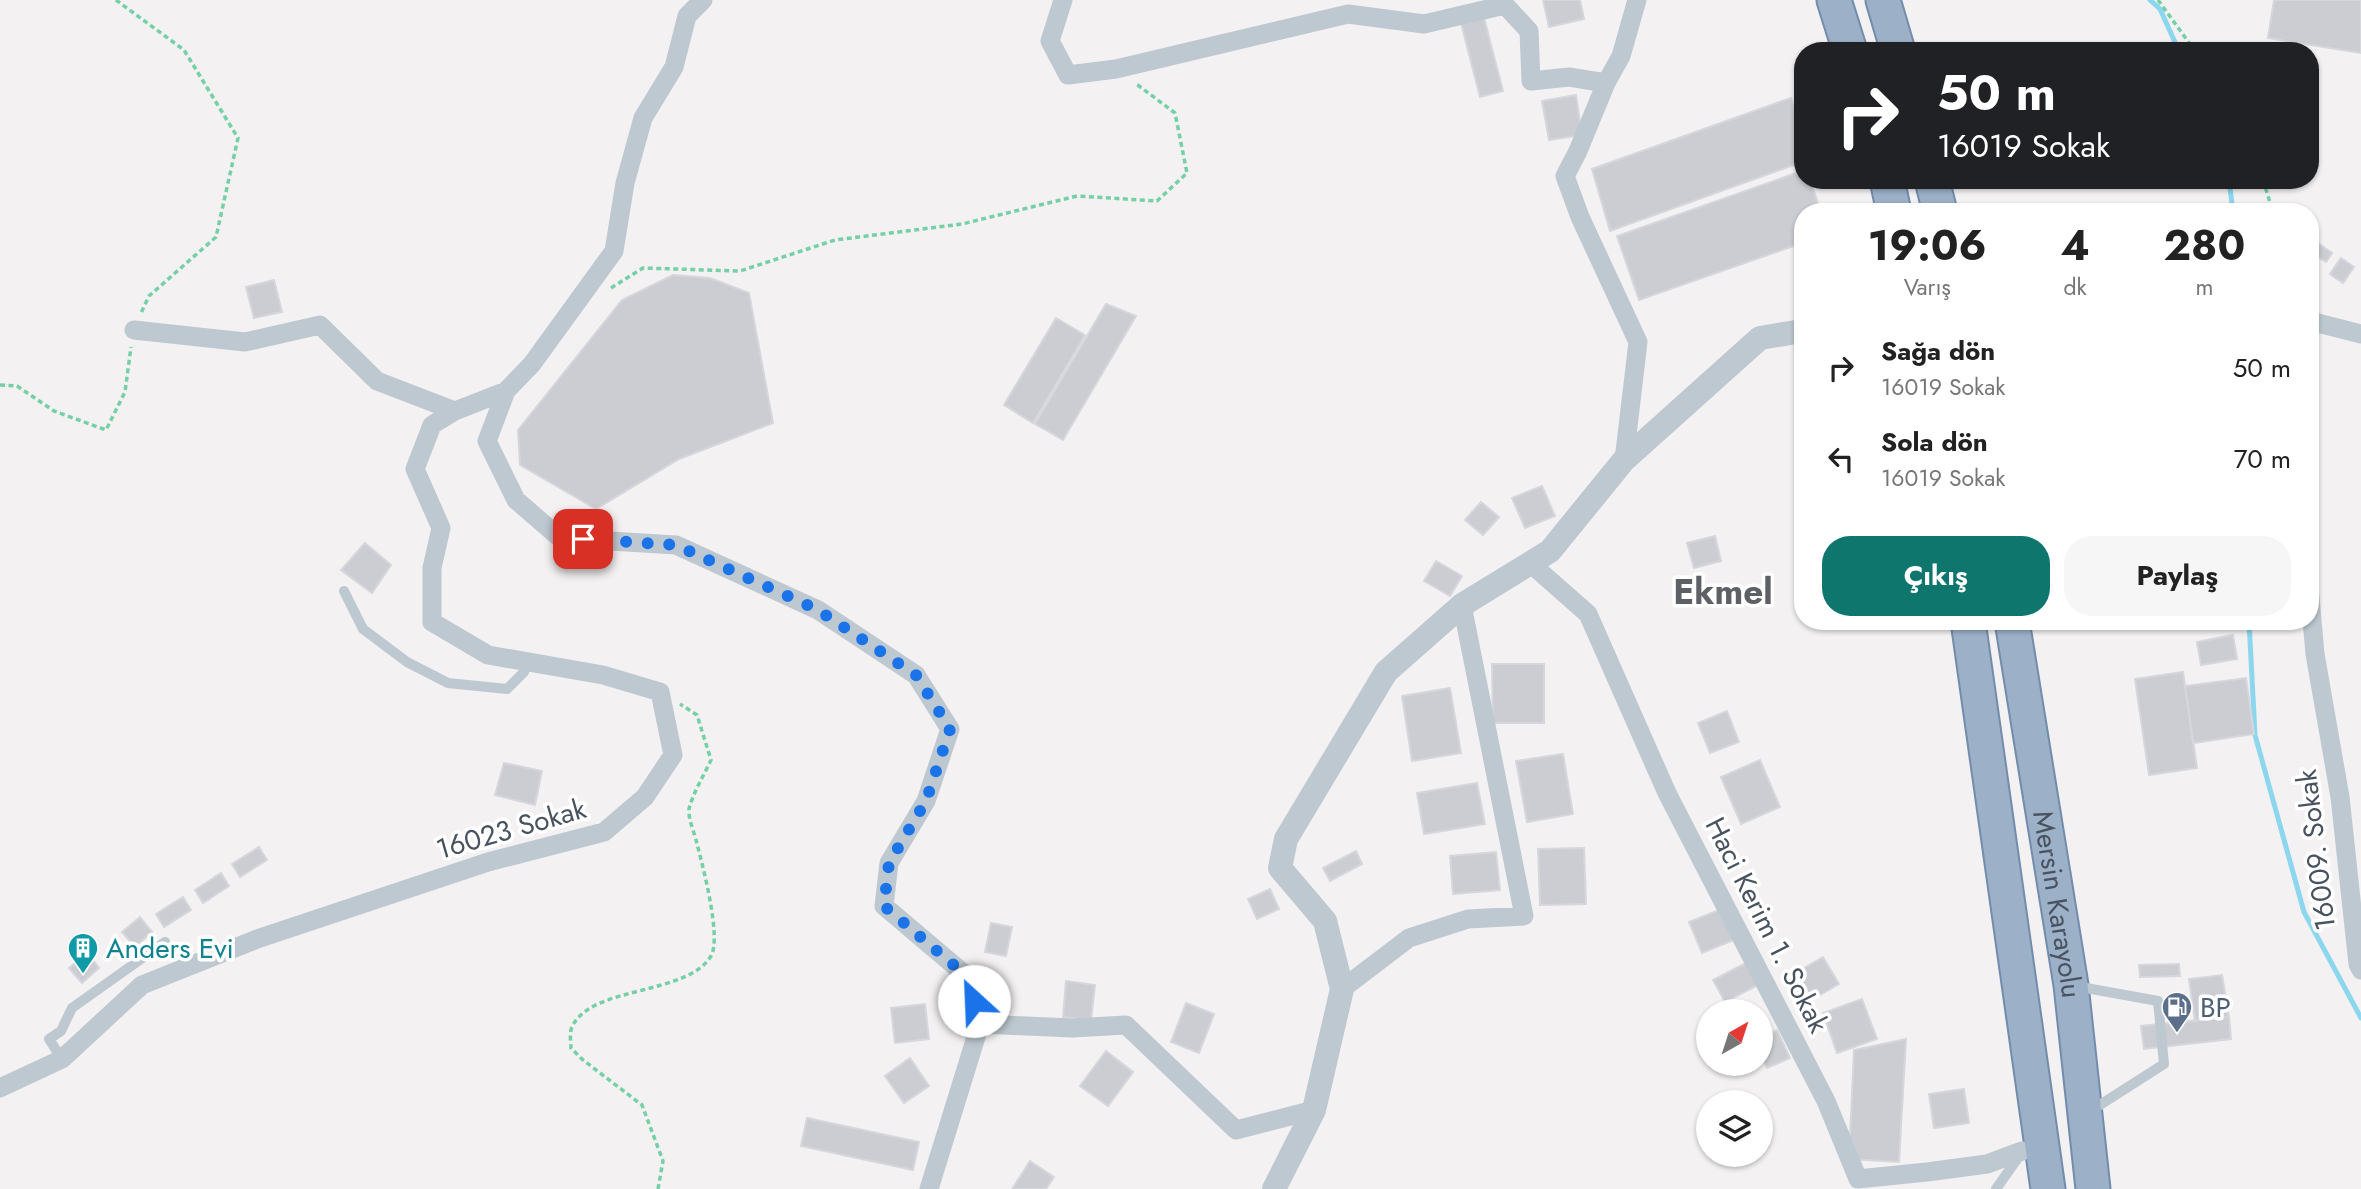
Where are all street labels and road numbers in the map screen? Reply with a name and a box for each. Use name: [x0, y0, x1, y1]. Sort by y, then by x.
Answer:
street label: 16009. Sokak: [2286, 766, 2346, 933]
street label: 16023 Sokak: [431, 788, 591, 870]
street label: Mersin Karayolu: [2023, 808, 2093, 1000]
street label: Haci Kerim 1. Sokak: [1695, 810, 1839, 1041]

